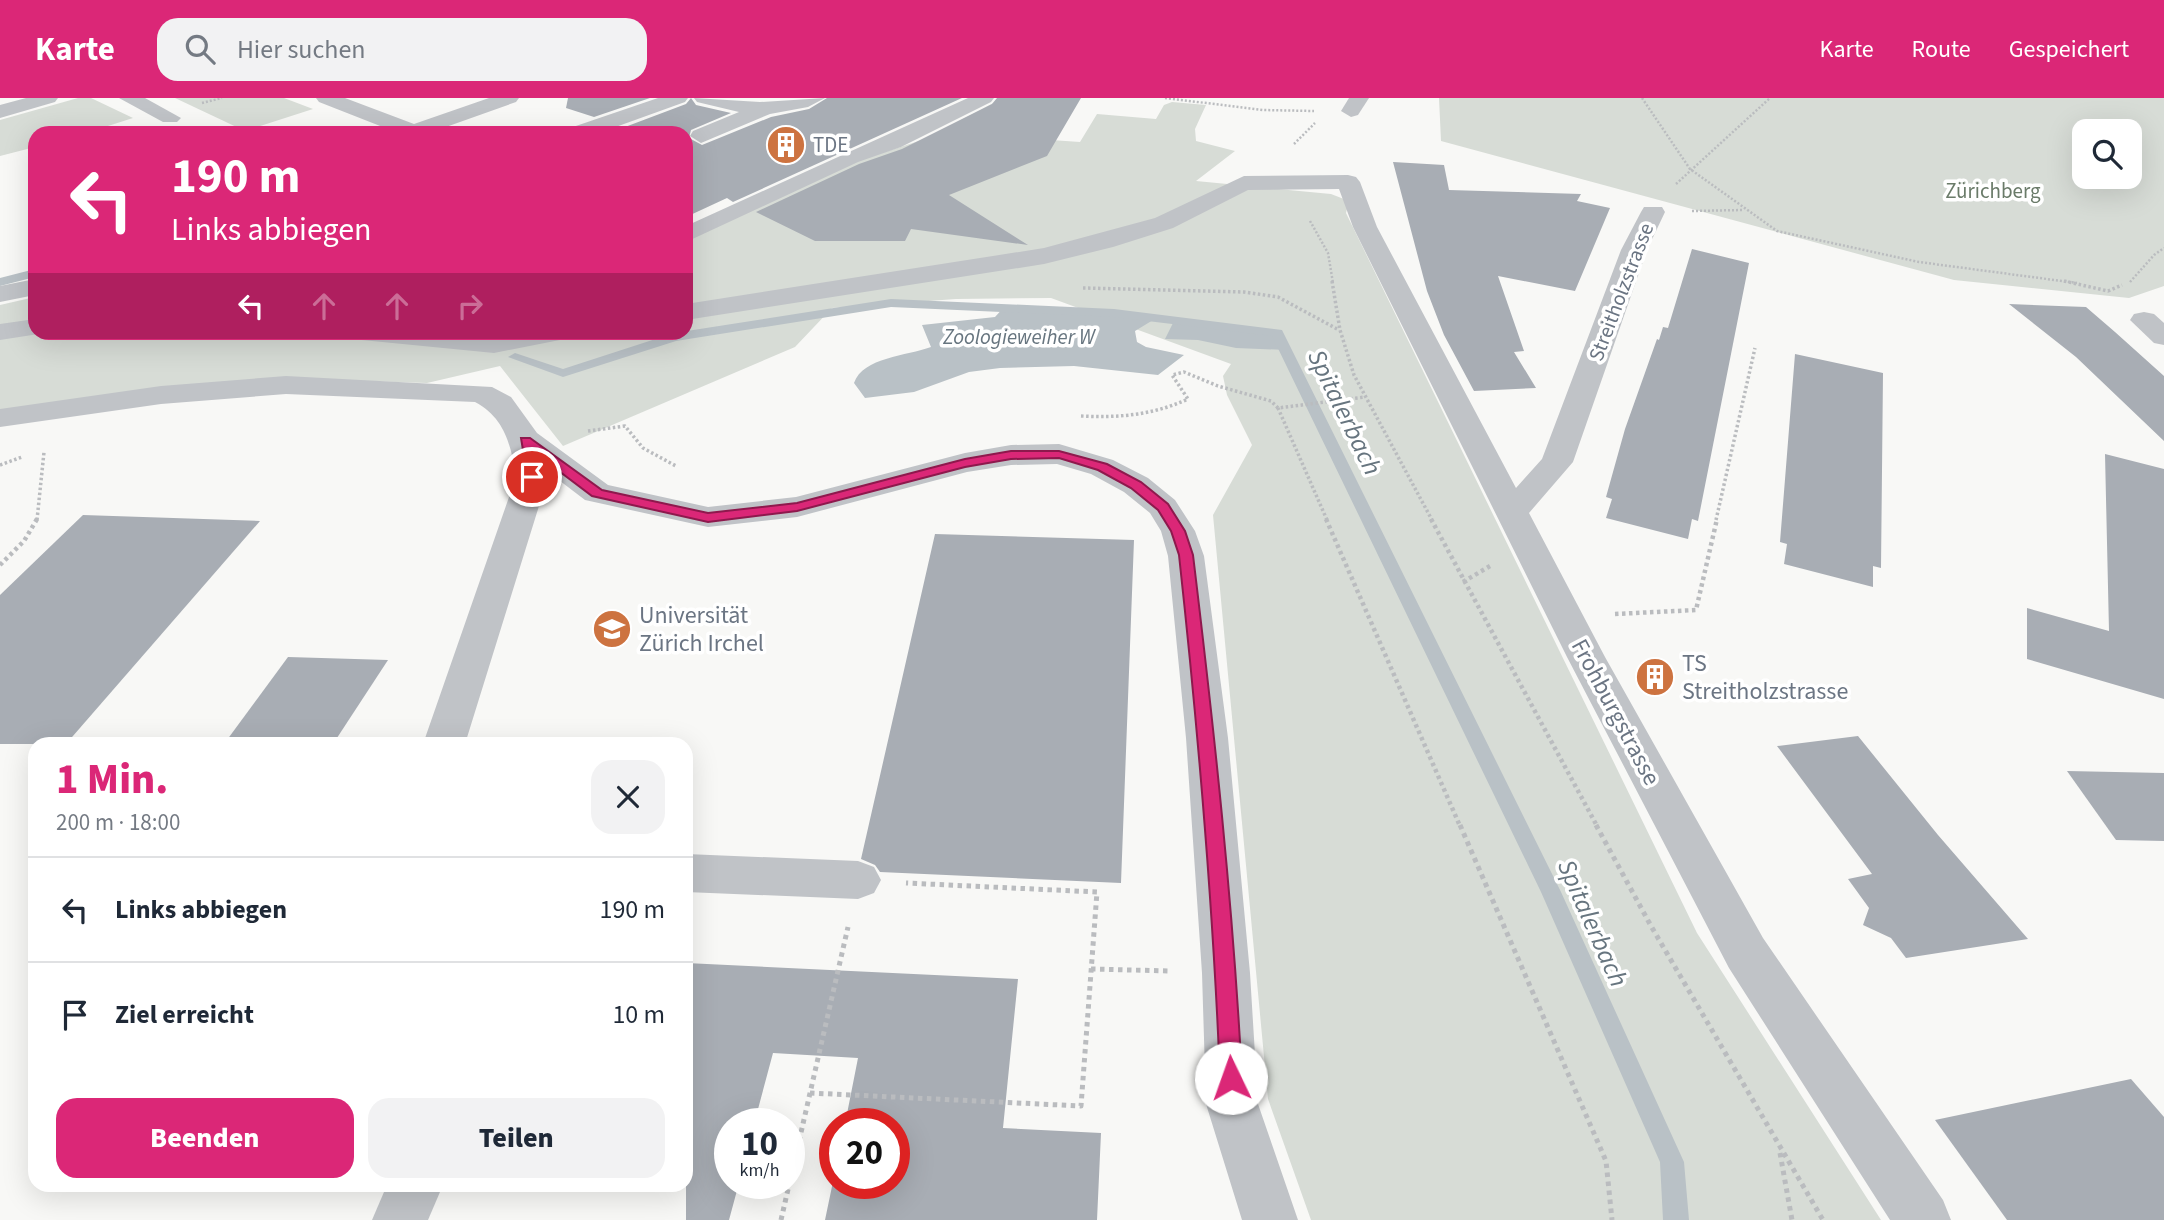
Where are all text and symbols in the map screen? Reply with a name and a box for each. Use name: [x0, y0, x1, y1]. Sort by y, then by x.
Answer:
search box: [157, 18, 647, 81]
text: Karte: [35, 26, 115, 73]
icon: search: [181, 30, 219, 68]
text: Hier suchen: [237, 31, 366, 68]
text: Karte: [1820, 32, 1874, 67]
text: Route: [1912, 32, 1971, 67]
text: Gespeichert: [2009, 32, 2129, 67]
map controls: [2072, 119, 2142, 189]
button: search: [2072, 119, 2142, 189]
building icon: TDE: [765, 124, 807, 166]
place label: TDE: [813, 130, 848, 160]
text: 190 m: [171, 142, 300, 212]
icon: left: [56, 154, 147, 245]
park label: Zürichberg: [1945, 176, 2041, 206]
text: Links abbiegen: [171, 207, 372, 253]
street label: Streitholzstrasse: [1581, 219, 1661, 365]
icon: left: [232, 287, 270, 325]
icon: ahead: [305, 287, 343, 325]
icon: ahead: [378, 287, 416, 325]
icon: right: [451, 287, 489, 325]
water label: Zoologieweiher W: [942, 322, 1097, 352]
water label: Spitalerbach: [1298, 343, 1391, 481]
pin: [502, 447, 562, 507]
icon: arrive: [513, 458, 551, 496]
place label: Universität Zürich Irchel: [639, 598, 764, 661]
school or university icon: Universität Zürich Irchel: [591, 608, 633, 650]
street label: Frohburgstrasse: [1562, 633, 1669, 792]
place label: TS Streitholzstrasse: [1682, 646, 1848, 709]
building icon: TS Streitholzstrasse: [1634, 656, 1676, 698]
text: 1 Min.: [56, 750, 168, 810]
button: close: [591, 760, 665, 834]
text: 200 m · 18:00: [56, 806, 180, 839]
water label: Spitalerbach: [1548, 854, 1637, 993]
icon: left: [56, 891, 94, 929]
text: Links abbiegen: [115, 891, 287, 928]
text: 190 m: [599, 891, 665, 928]
icon: arrive: [56, 996, 94, 1034]
text: Ziel erreicht: [115, 996, 254, 1033]
text: 10 m: [612, 996, 665, 1033]
position arrow: [1194, 1041, 1268, 1115]
button: Beenden: [56, 1098, 354, 1178]
button: Teilen: [368, 1098, 665, 1178]
speed limit sign: 20: [819, 1108, 910, 1199]
text: 10: [741, 1119, 778, 1169]
text: km/h: [740, 1158, 779, 1183]

